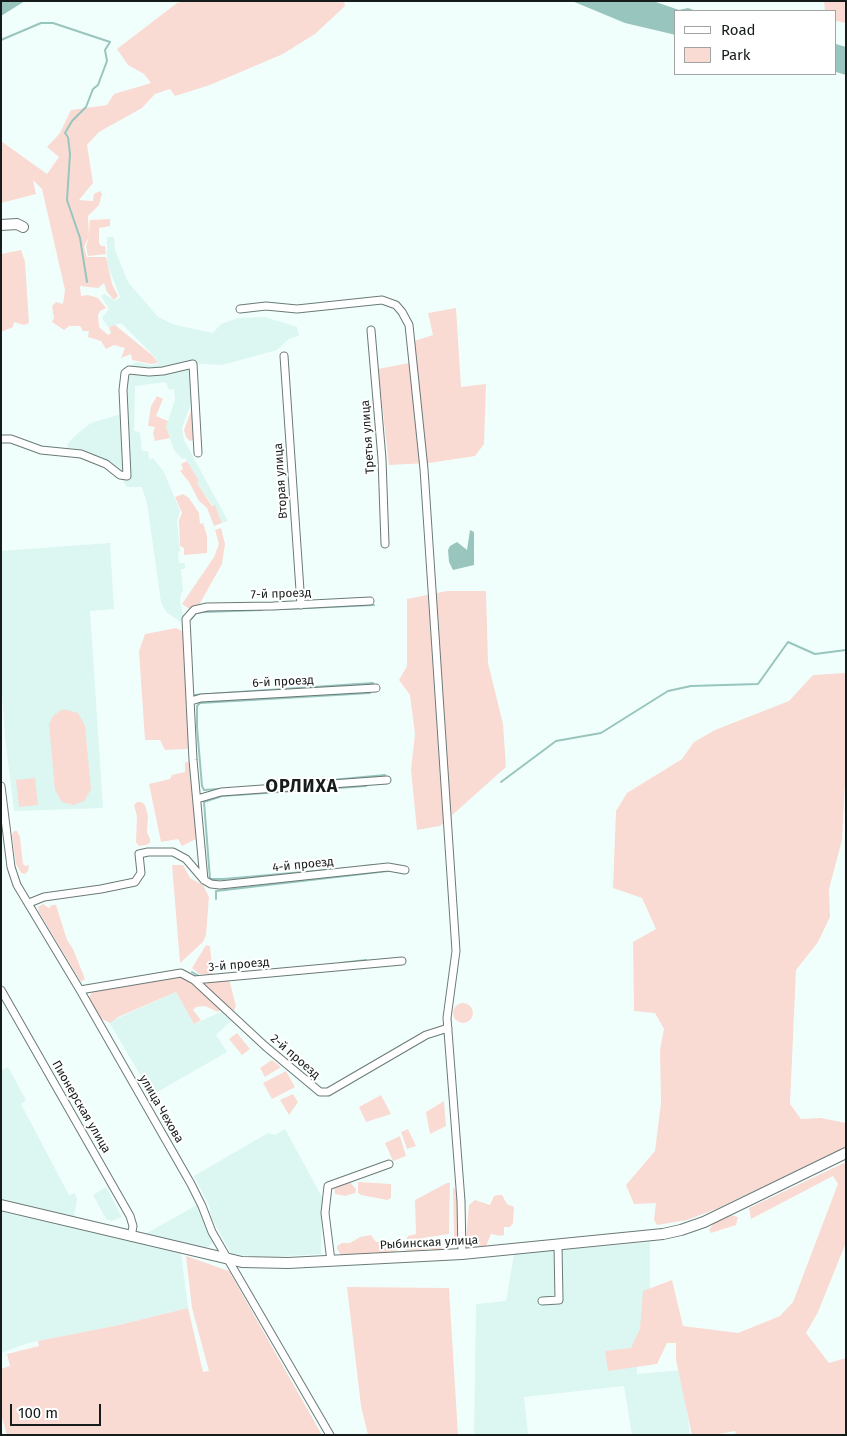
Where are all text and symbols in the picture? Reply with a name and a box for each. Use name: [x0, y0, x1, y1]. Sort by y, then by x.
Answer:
legend: [674, 10, 837, 75]
text: Road: [721, 21, 756, 39]
text: Park: [721, 46, 751, 64]
street label: Третья улица: [358, 399, 378, 475]
street label: Вторая улица: [271, 443, 291, 519]
street label: 7-й проезд: [250, 586, 312, 602]
street label: 6-й проезд: [252, 673, 314, 691]
district label: ОРЛИХА: [265, 776, 339, 798]
street label: 4-й проезд: [272, 855, 334, 875]
street label: 3-й проезд: [208, 955, 270, 975]
street label: 2-й проезд: [267, 1031, 323, 1083]
street label: Пионерская улица: [49, 1058, 113, 1156]
street label: улица Чехова: [136, 1072, 186, 1146]
street label: Рыбинская улица: [380, 1233, 478, 1253]
scale bar: [12, 1394, 104, 1426]
text: 100 m: [18, 1404, 58, 1422]

